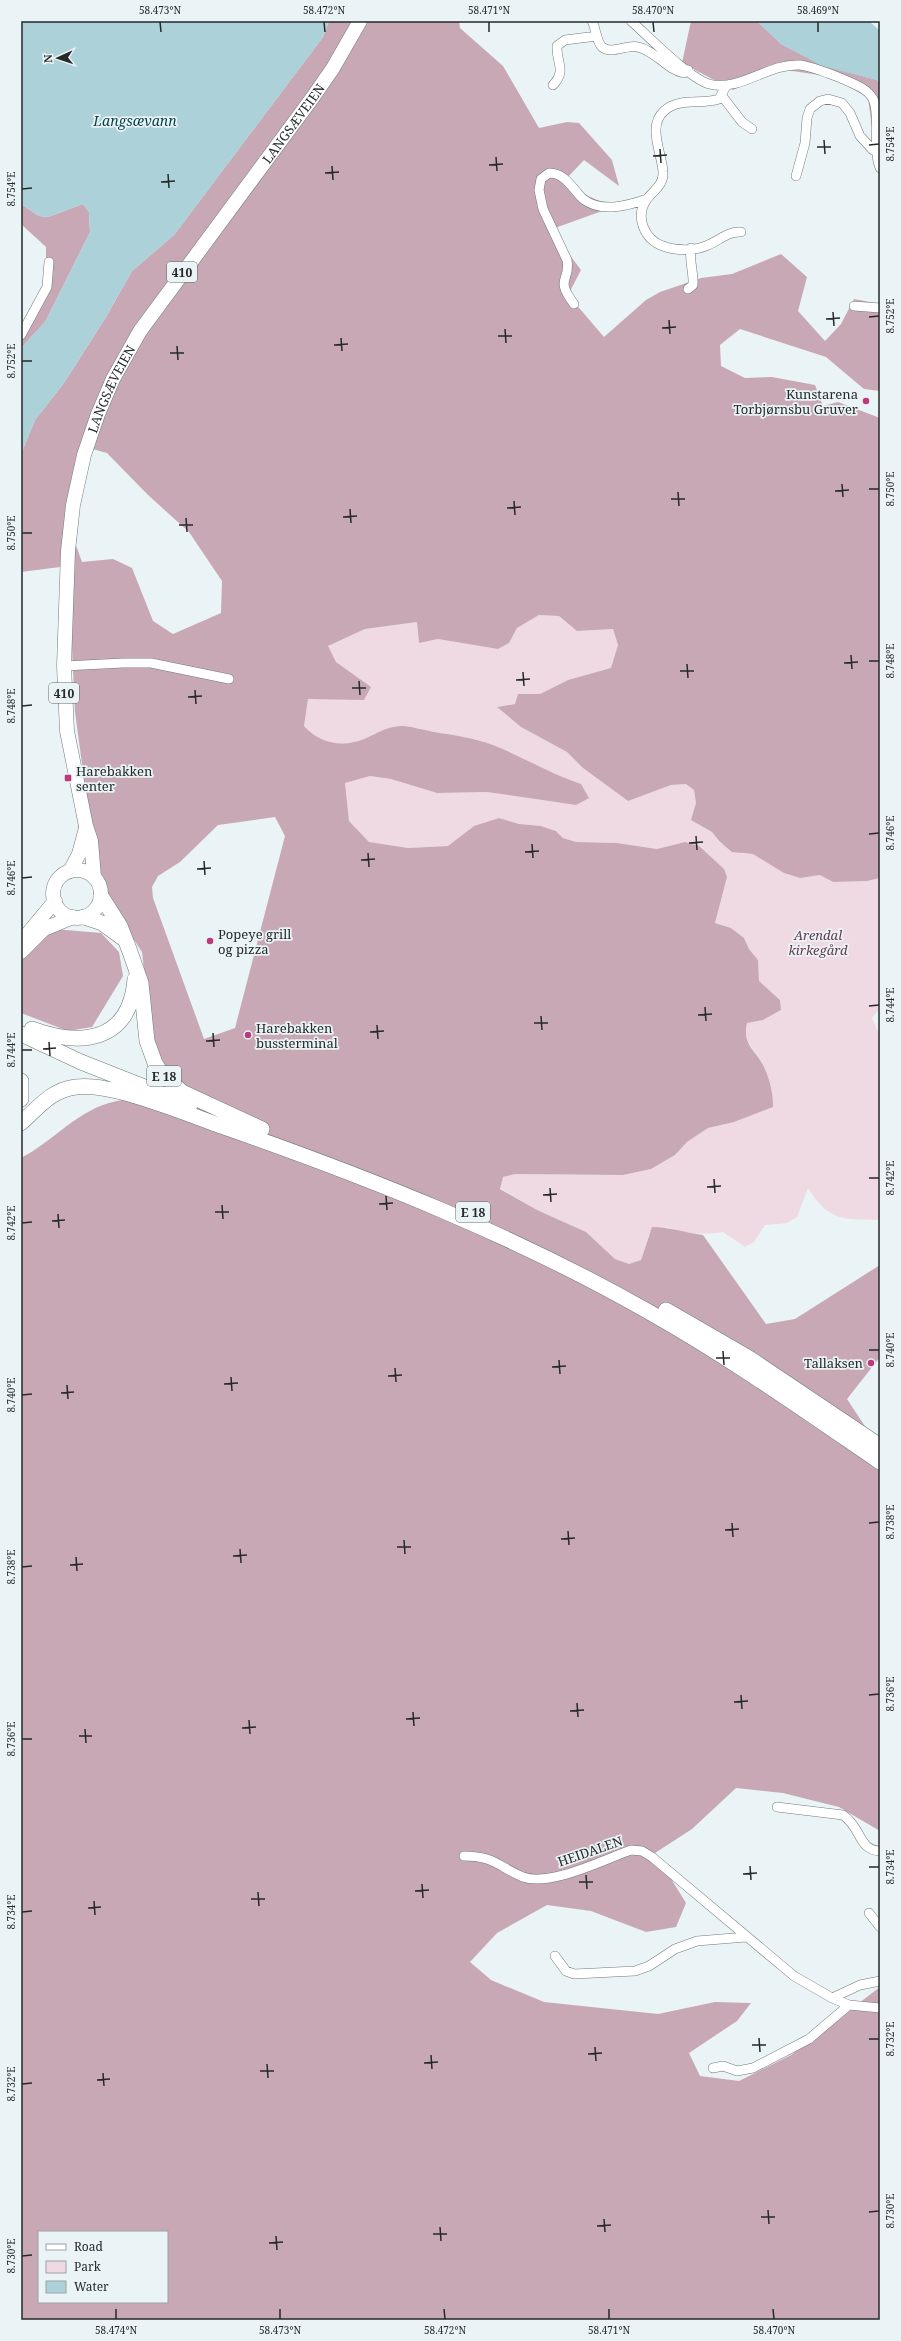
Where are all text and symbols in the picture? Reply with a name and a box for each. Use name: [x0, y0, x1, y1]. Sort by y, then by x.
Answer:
text: 58.473°N: [139, 3, 181, 17]
text: 58.472°N: [303, 3, 345, 17]
text: 58.471°N: [468, 3, 510, 17]
text: 58.470°N: [632, 3, 674, 17]
text: 58.469°N: [797, 3, 839, 17]
north arrow: [38, 38, 78, 78]
text: N: [40, 53, 55, 63]
street label: LANGSÆVEIEN: [258, 80, 329, 167]
water label: Langsævann: [92, 111, 177, 130]
text: 8.754°E: [883, 126, 897, 162]
text: 8.754°E: [4, 171, 18, 207]
road number: 410: [167, 262, 197, 282]
text: 8.752°E: [883, 298, 897, 334]
street label: LANGSÆVEIEN: [83, 342, 139, 435]
text: 8.752°E: [4, 343, 18, 379]
place label: Kunstarena Torbjørnsbu Gruver: [733, 385, 858, 418]
marker: Kunstarena Torbjørnsbu Gruver: [861, 396, 871, 406]
text: 8.750°E: [883, 471, 897, 507]
text: 8.750°E: [4, 515, 18, 551]
text: 8.748°E: [883, 643, 897, 679]
road number: 410: [49, 683, 79, 703]
text: 8.748°E: [4, 688, 18, 724]
place label: Harebakken senter: [76, 762, 153, 795]
marker: Harebakken senter: [63, 773, 73, 783]
text: 8.746°E: [883, 815, 897, 851]
text: 8.746°E: [4, 860, 18, 896]
place label: Popeye grill og pizza: [218, 925, 291, 958]
park label: Arendal kirkegård: [788, 926, 848, 959]
marker: Popeye grill og pizza: [205, 936, 215, 946]
text: 8.744°E: [883, 987, 897, 1023]
place label: Harebakken bussterminal: [256, 1019, 338, 1052]
marker: Harebakken bussterminal: [243, 1030, 253, 1040]
text: 8.744°E: [4, 1032, 18, 1068]
road number: E 18: [147, 1066, 181, 1086]
text: 8.742°E: [883, 1160, 897, 1196]
road number: E 18: [456, 1202, 490, 1222]
text: 8.742°E: [4, 1205, 18, 1241]
text: 8.740°E: [883, 1332, 897, 1368]
place label: Tallaksen: [804, 1354, 864, 1372]
marker: Tallaksen: [866, 1358, 876, 1368]
text: 8.740°E: [4, 1377, 18, 1413]
text: 8.738°E: [883, 1504, 897, 1540]
text: 8.738°E: [4, 1549, 18, 1585]
text: 8.736°E: [883, 1676, 897, 1712]
text: 8.736°E: [4, 1721, 18, 1757]
street label: HEIDALEN: [555, 1831, 625, 1871]
text: 8.734°E: [883, 1849, 897, 1885]
text: 8.734°E: [4, 1894, 18, 1930]
text: 8.732°E: [883, 2021, 897, 2057]
text: 8.732°E: [4, 2066, 18, 2102]
text: 8.730°E: [883, 2193, 897, 2229]
legend: [38, 2231, 168, 2303]
text: 8.730°E: [4, 2238, 18, 2274]
text: Road: [74, 2238, 104, 2255]
text: Park: [74, 2258, 102, 2275]
text: Water: [74, 2278, 109, 2295]
text: 58.474°N: [95, 2323, 137, 2337]
text: 58.473°N: [259, 2323, 301, 2337]
text: 58.472°N: [424, 2323, 466, 2337]
text: 58.471°N: [588, 2323, 630, 2337]
text: 58.470°N: [753, 2323, 795, 2337]

